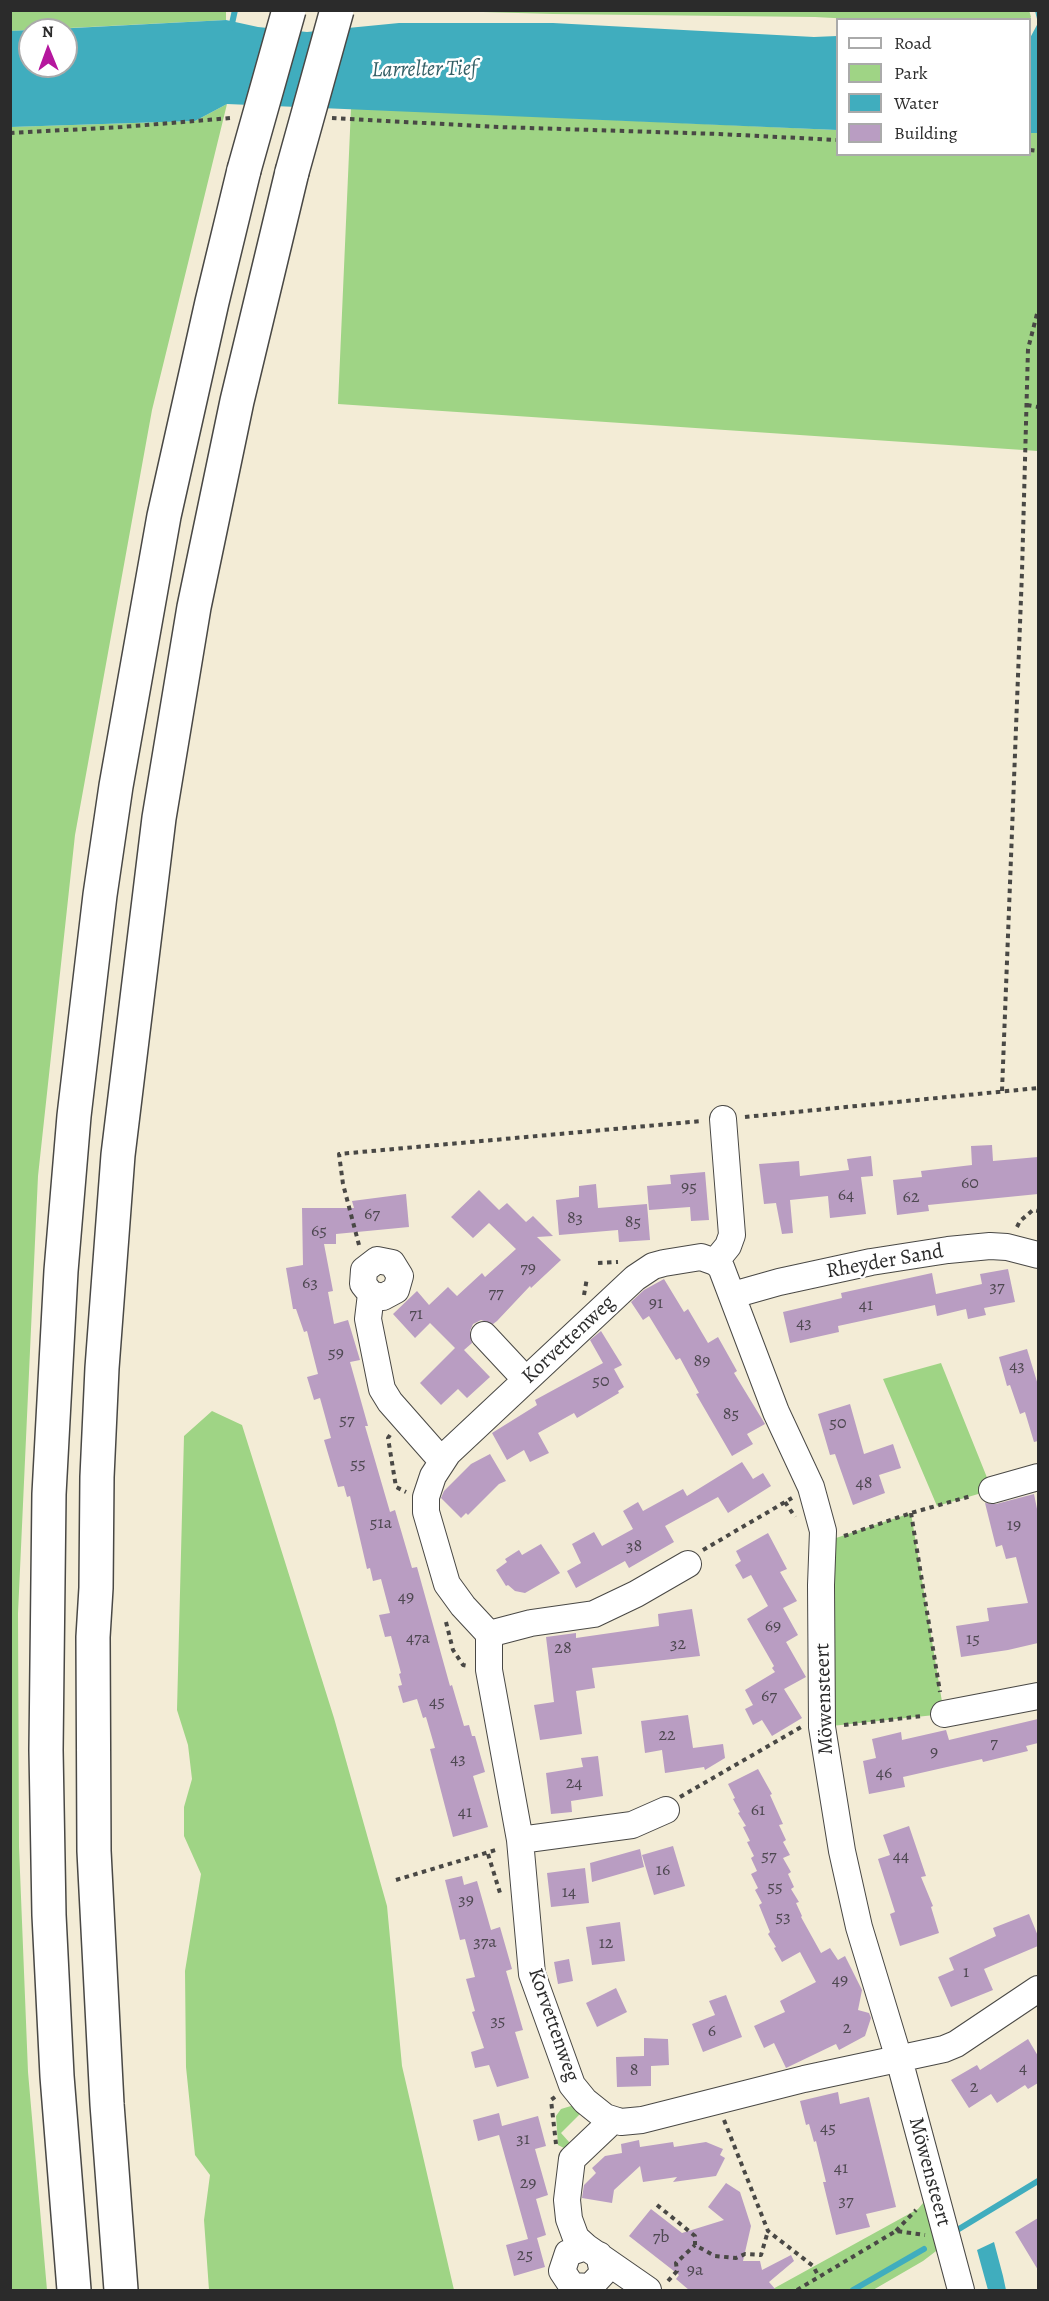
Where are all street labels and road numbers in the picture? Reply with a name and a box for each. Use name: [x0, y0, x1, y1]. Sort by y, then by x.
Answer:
street label: Rheyder Sand: [824, 1239, 946, 1285]
street label: Korvettenweg: [517, 1290, 621, 1390]
street label: Möwensteert: [810, 1643, 840, 1755]
street label: Korvettenweg: [522, 1965, 584, 2085]
street label: Möwensteert: [902, 2115, 956, 2229]

